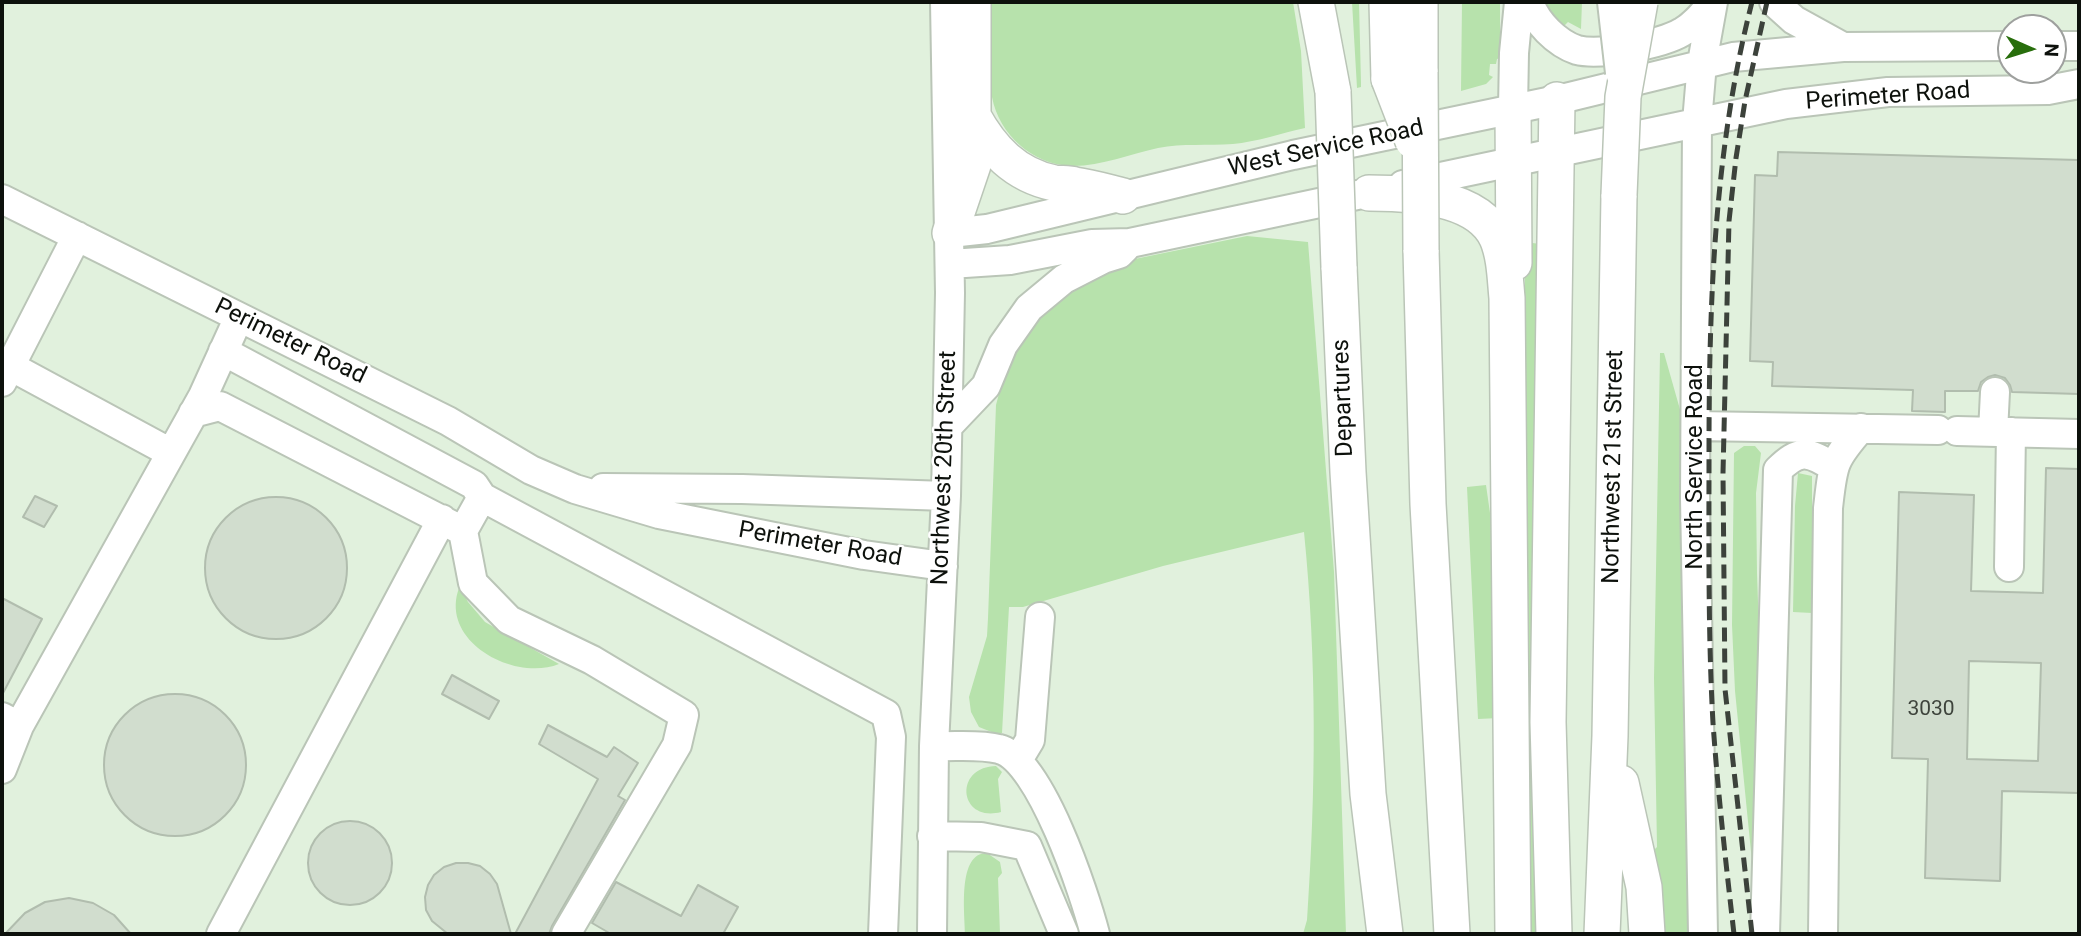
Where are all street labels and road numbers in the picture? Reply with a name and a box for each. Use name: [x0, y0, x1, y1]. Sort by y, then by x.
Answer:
street label: Perimeter Road: [1805, 77, 1971, 117]
street label: West Service Road: [1226, 114, 1426, 184]
street label: Perimeter Road: [209, 293, 371, 391]
street label: Departures: [1328, 339, 1360, 457]
street label: Northwest 20th Street: [927, 350, 963, 586]
street label: Northwest 21st Street: [1598, 350, 1630, 584]
street label: North Service Road: [1682, 364, 1710, 570]
street label: Perimeter Road: [736, 516, 904, 574]

